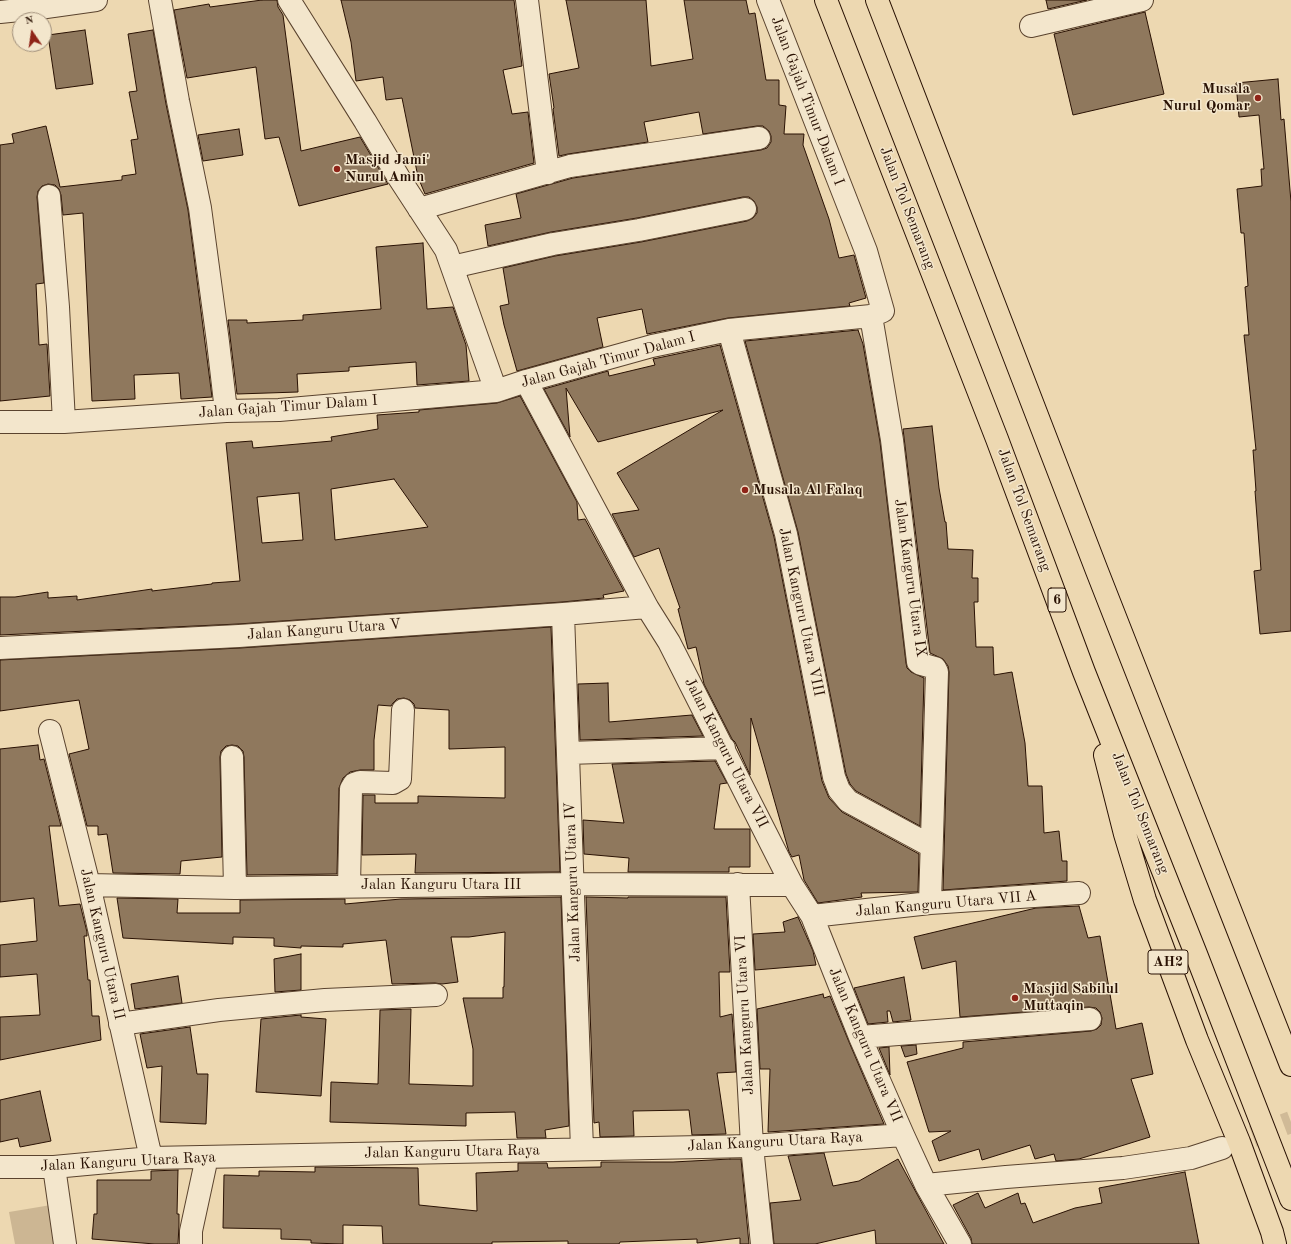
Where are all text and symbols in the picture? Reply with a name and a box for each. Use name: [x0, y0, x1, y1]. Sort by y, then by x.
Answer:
north arrow: [12, 12, 52, 52]
text: N: [24, 14, 35, 27]
street label: Jalan Gajah Timur Dalam I: [766, 14, 848, 188]
place label: Musala Nurul Qomar: [1162, 80, 1250, 115]
marker: Musala Nurul Qomar: [1253, 93, 1263, 103]
street label: Jalan Tol Semarang: [875, 144, 939, 272]
place label: Masjid Jami' Nurul Amin: [345, 151, 430, 186]
marker: Masjid Jami' Nurul Amin: [332, 164, 342, 174]
street label: Jalan Gajah Timur Dalam I: [519, 328, 697, 392]
street label: Jalan Gajah Timur Dalam I: [198, 392, 378, 422]
street label: Jalan Tol Semarang: [993, 446, 1055, 574]
place label: Musala Al Falaq: [753, 481, 863, 499]
marker: Musala Al Falaq: [740, 485, 750, 495]
street label: Jalan Kanguru Utara IX: [890, 498, 930, 658]
street label: Jalan Kanguru Utara VIII: [774, 526, 828, 698]
road number: 6: [1048, 588, 1066, 612]
street label: Jalan Kanguru Utara V: [246, 616, 402, 644]
street label: Jalan Kanguru Utara VII: [680, 675, 772, 831]
street label: Jalan Tol Semarang: [1107, 749, 1173, 877]
street label: Jalan Kanguru Utara IV: [561, 802, 585, 962]
street label: Jalan Kanguru Utara II: [76, 867, 128, 1021]
street label: Jalan Kanguru Utara III: [361, 876, 521, 894]
street label: Jalan Kanguru Utara VII A: [855, 887, 1037, 921]
street label: Jalan Kanguru Utara VI: [732, 935, 758, 1095]
road number: AH2: [1148, 950, 1188, 974]
street label: Jalan Kanguru Utara VII: [824, 965, 906, 1125]
place label: Masjid Sabilul Muttaqin: [1023, 980, 1119, 1015]
marker: Masjid Sabilul Muttaqin: [1010, 993, 1020, 1003]
street label: Jalan Kanguru Utara Raya: [687, 1128, 863, 1156]
street label: Jalan Kanguru Utara Raya: [364, 1141, 540, 1163]
street label: Jalan Kanguru Utara Raya: [40, 1148, 216, 1176]

